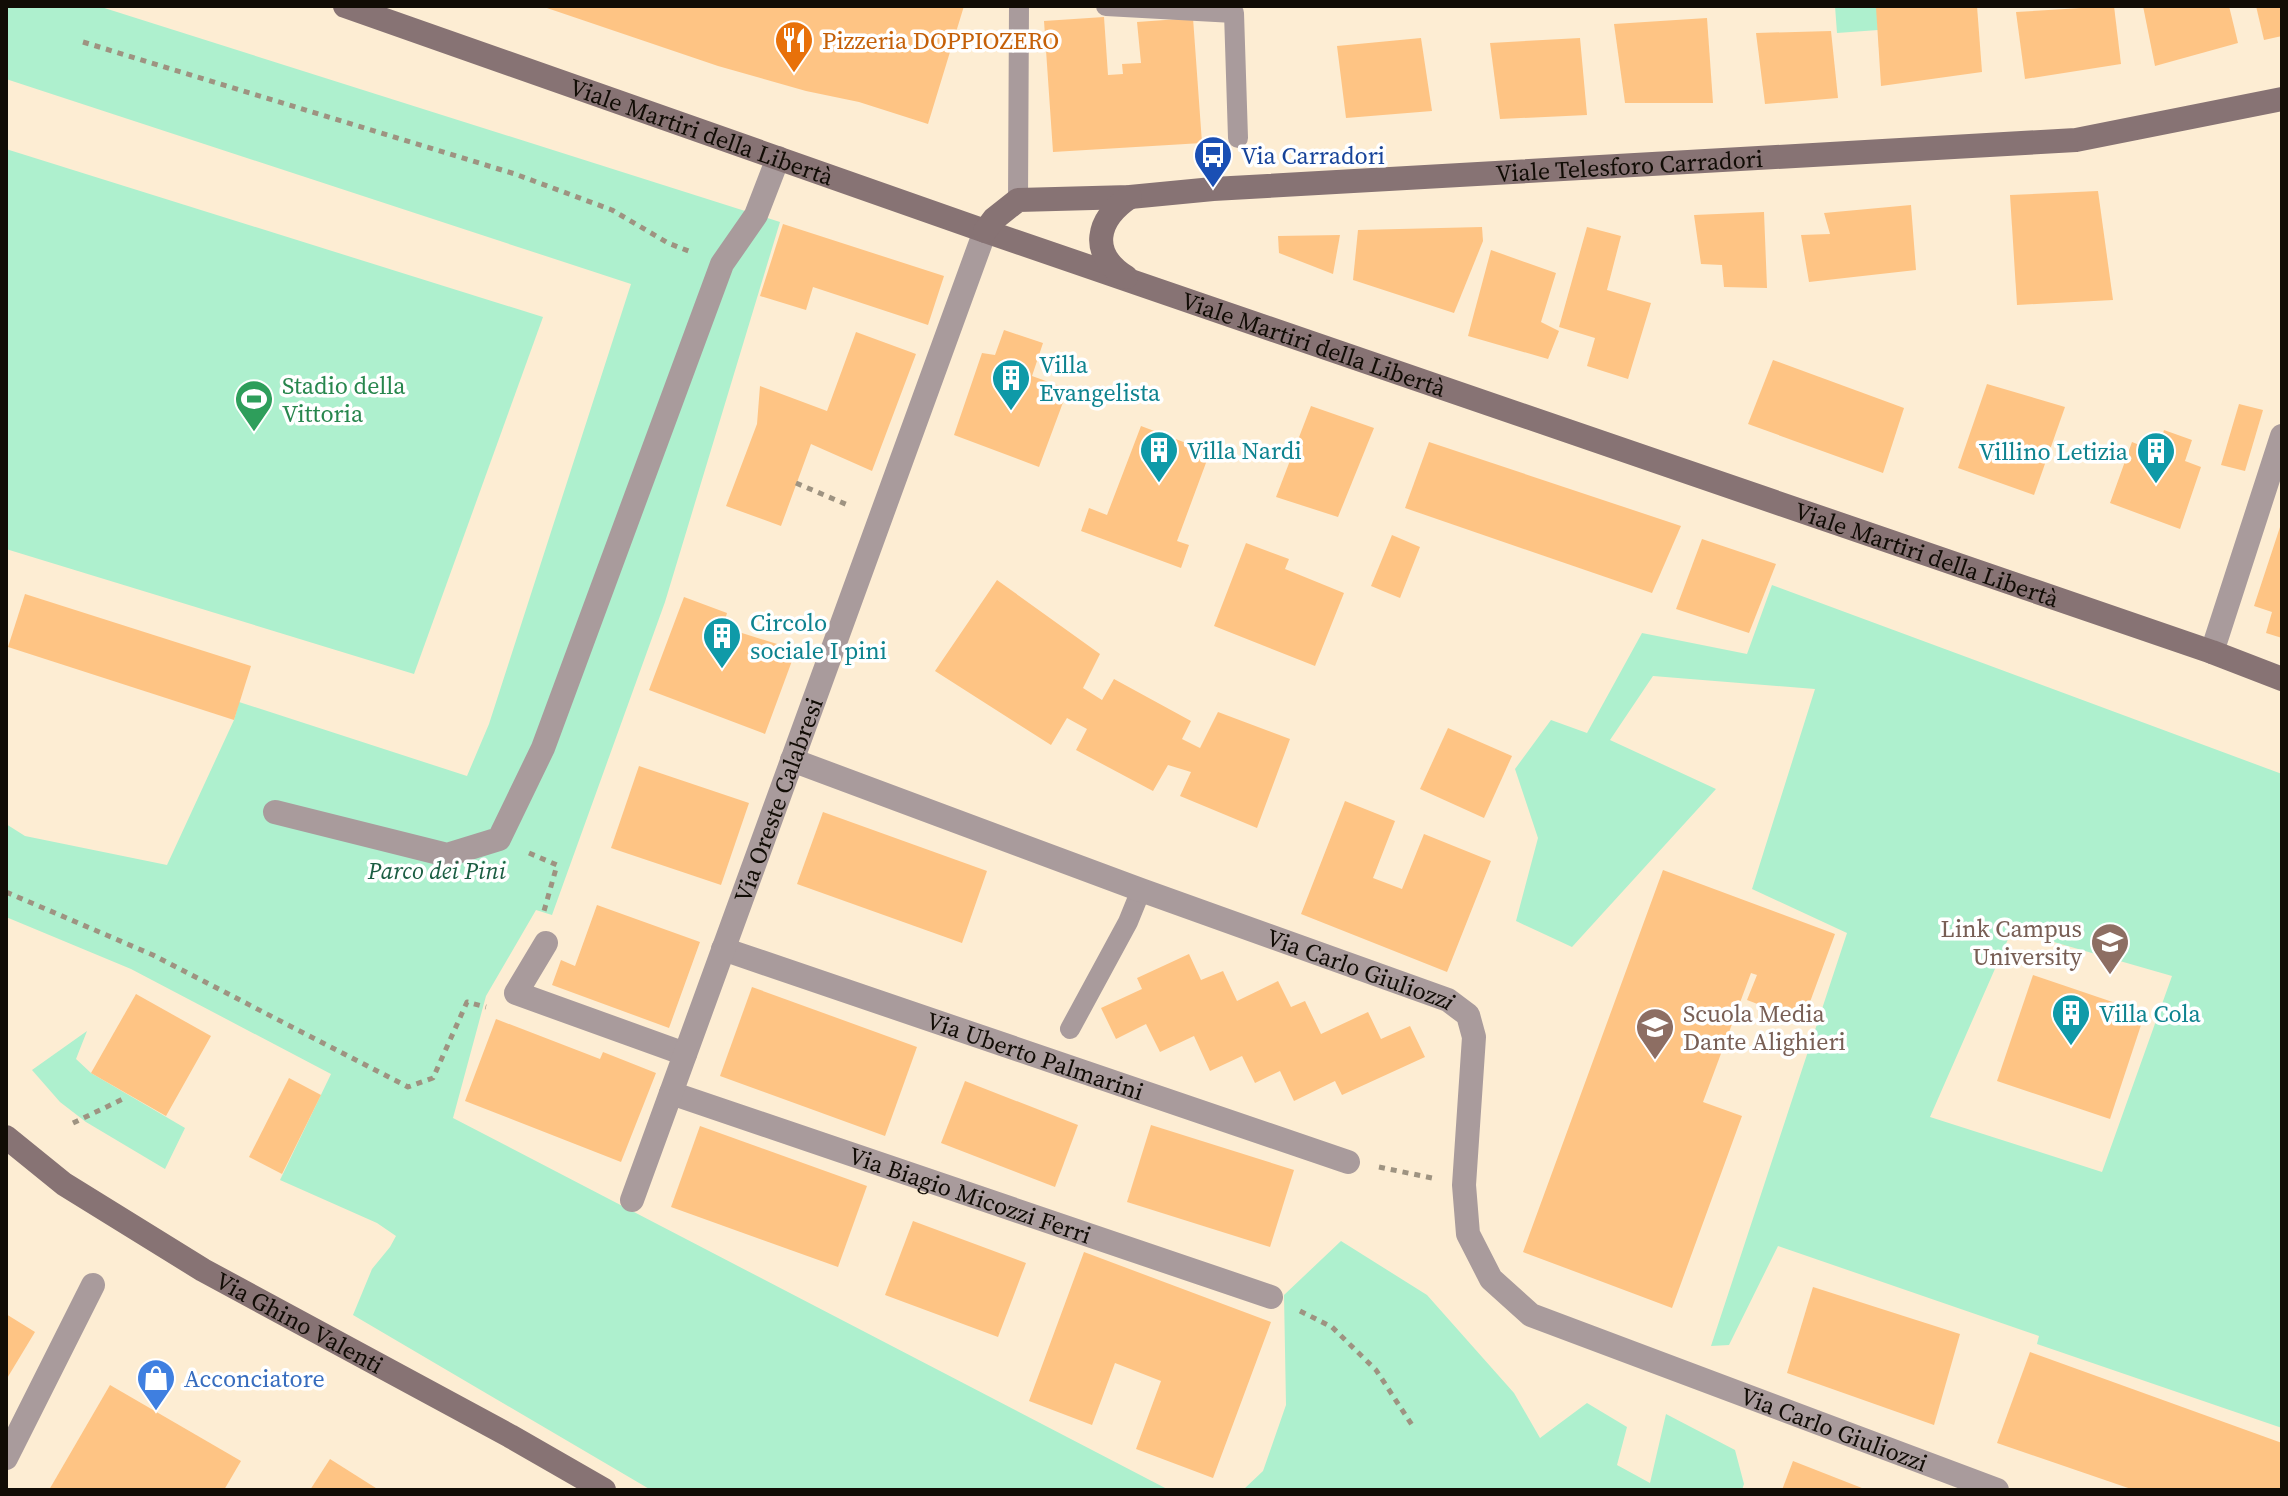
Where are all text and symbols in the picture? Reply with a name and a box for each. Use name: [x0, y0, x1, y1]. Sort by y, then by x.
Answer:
restaurant icon: Pizzeria DOPPIOZERO: [773, 19, 815, 74]
place label: Pizzeria DOPPIOZERO: [822, 24, 1059, 57]
street label: Viale Martiri della Libertà: [565, 70, 839, 193]
bus stop icon: Via Carradori: [1192, 134, 1234, 189]
place label: Via Carradori: [1241, 139, 1385, 172]
street label: Viale Telesforo Carradori: [1495, 141, 1764, 189]
street label: Viale Martiri della Libertà: [1177, 283, 1451, 405]
place label: Villa Evangelista: [1039, 348, 1161, 409]
building icon: Villa Evangelista: [990, 357, 1032, 412]
place label: Stadio della Vittoria: [282, 369, 406, 430]
sports icon: Stadio della Vittoria: [233, 378, 275, 433]
building icon: Villa Nardi: [1138, 429, 1180, 484]
building icon: Villino Letizia: [2135, 430, 2177, 485]
place label: Villa Nardi: [1187, 434, 1302, 467]
place label: Villino Letizia: [1979, 435, 2129, 468]
street label: Viale Martiri della Libertà: [1790, 494, 2064, 615]
place label: Circolo sociale I pini: [750, 606, 887, 667]
building icon: Circolo sociale I pini: [701, 615, 743, 670]
street label: Via Oreste Calabresi: [725, 693, 830, 907]
park label: Parco dei Pini: [367, 854, 507, 887]
place label: Link Campus University: [1941, 912, 2083, 973]
street label: Via Carlo Giuliozzi: [1262, 920, 1463, 1017]
school or university icon: Link Campus University: [2089, 921, 2131, 976]
building icon: Villa Cola: [2050, 992, 2092, 1047]
place label: Scuola Media Dante Alighieri: [1683, 997, 1846, 1058]
place label: Villa Cola: [2099, 997, 2201, 1030]
street label: Via Uberto Palmarini: [922, 1003, 1148, 1108]
school or university icon: Scuola Media Dante Alighieri: [1634, 1006, 1676, 1061]
street label: Via Biagio Micozzi Ferri: [845, 1138, 1096, 1251]
street label: Via Ghino Valenti: [210, 1263, 389, 1381]
shop icon: Acconciatore: [135, 1357, 177, 1412]
place label: Acconciatore: [184, 1362, 325, 1395]
street label: Via Carlo Giuliozzi: [1736, 1379, 1932, 1479]

